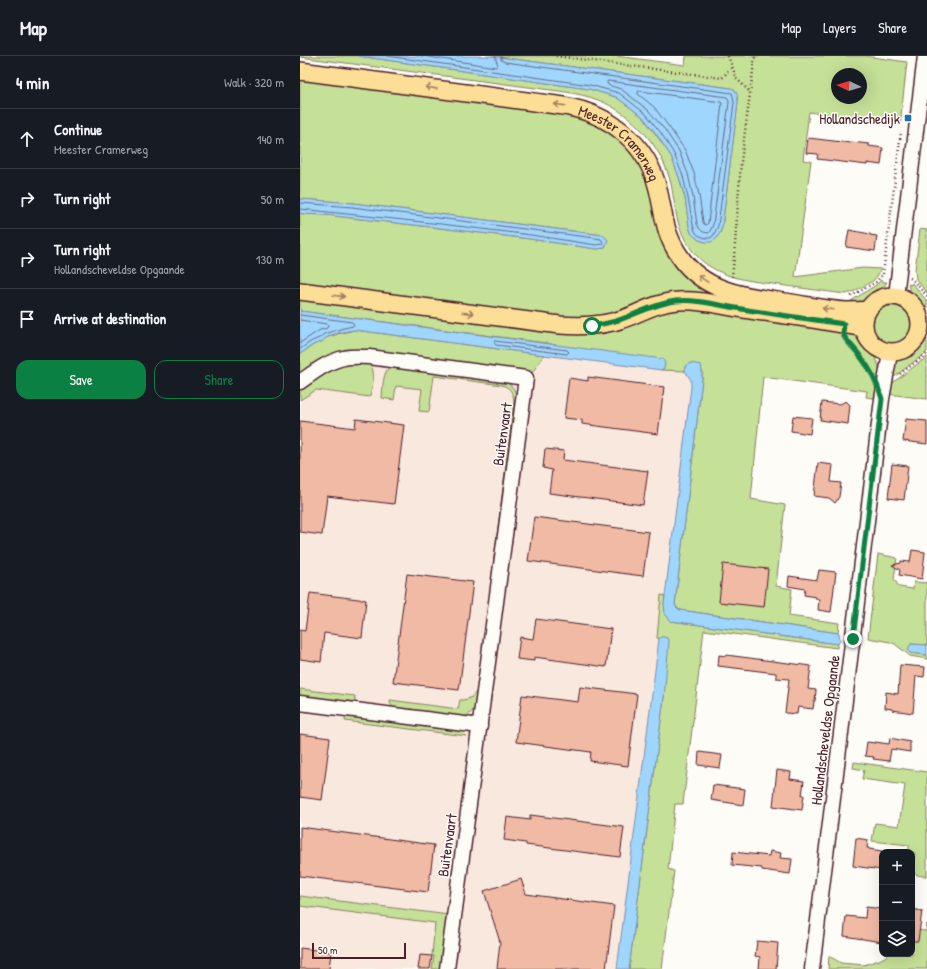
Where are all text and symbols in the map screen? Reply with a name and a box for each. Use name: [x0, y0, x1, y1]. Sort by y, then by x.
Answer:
text: Map: [20, 15, 47, 41]
text: Map: [781, 18, 801, 37]
text: Layers: [823, 18, 856, 37]
text: Share: [878, 18, 907, 37]
north arrow: [831, 68, 867, 104]
text: 4 min: [16, 71, 49, 94]
text: Walk · 320 m: [224, 73, 284, 91]
one-way arrow: [425, 84, 438, 92]
street label: Meester Cramerweg: [576, 99, 666, 184]
one-way arrow: [554, 101, 567, 109]
place label: Hollandschedijk: [819, 108, 900, 129]
marker: Hollandschedijk: [903, 113, 913, 123]
text: Continue: [54, 119, 102, 140]
icon: ahead: [16, 128, 38, 150]
text: 140 m: [257, 130, 284, 148]
text: Meester Cramerweg: [54, 140, 148, 158]
icon: right: [16, 188, 38, 210]
text: Turn right: [54, 188, 110, 209]
text: 50 m: [261, 190, 284, 208]
text: Turn right: [54, 239, 110, 260]
icon: right: [16, 248, 38, 270]
text: 130 m: [256, 250, 284, 268]
text: Hollandscheveldse Opgaande: [54, 260, 185, 278]
one-way arrow: [698, 275, 709, 283]
one-way arrow: [332, 292, 345, 300]
one-way arrow: [822, 305, 835, 313]
icon: arrive: [16, 308, 38, 330]
text: Arrive at destination: [54, 308, 166, 329]
one-way arrow: [461, 309, 474, 317]
route start: [583, 317, 601, 335]
button: Save: [16, 360, 146, 399]
button: Share: [154, 360, 284, 399]
street label: Buitenvaart: [487, 400, 517, 467]
route end: [844, 630, 862, 648]
street label: Hollandscheveldse Opgaande: [805, 654, 845, 806]
street label: Buitenvaart: [432, 811, 462, 878]
map controls: [879, 849, 915, 957]
button: +: [879, 849, 915, 885]
button: −: [879, 885, 915, 921]
button: layers: [879, 921, 915, 957]
scale bar: [312, 941, 406, 960]
text: 50 m: [318, 943, 338, 957]

